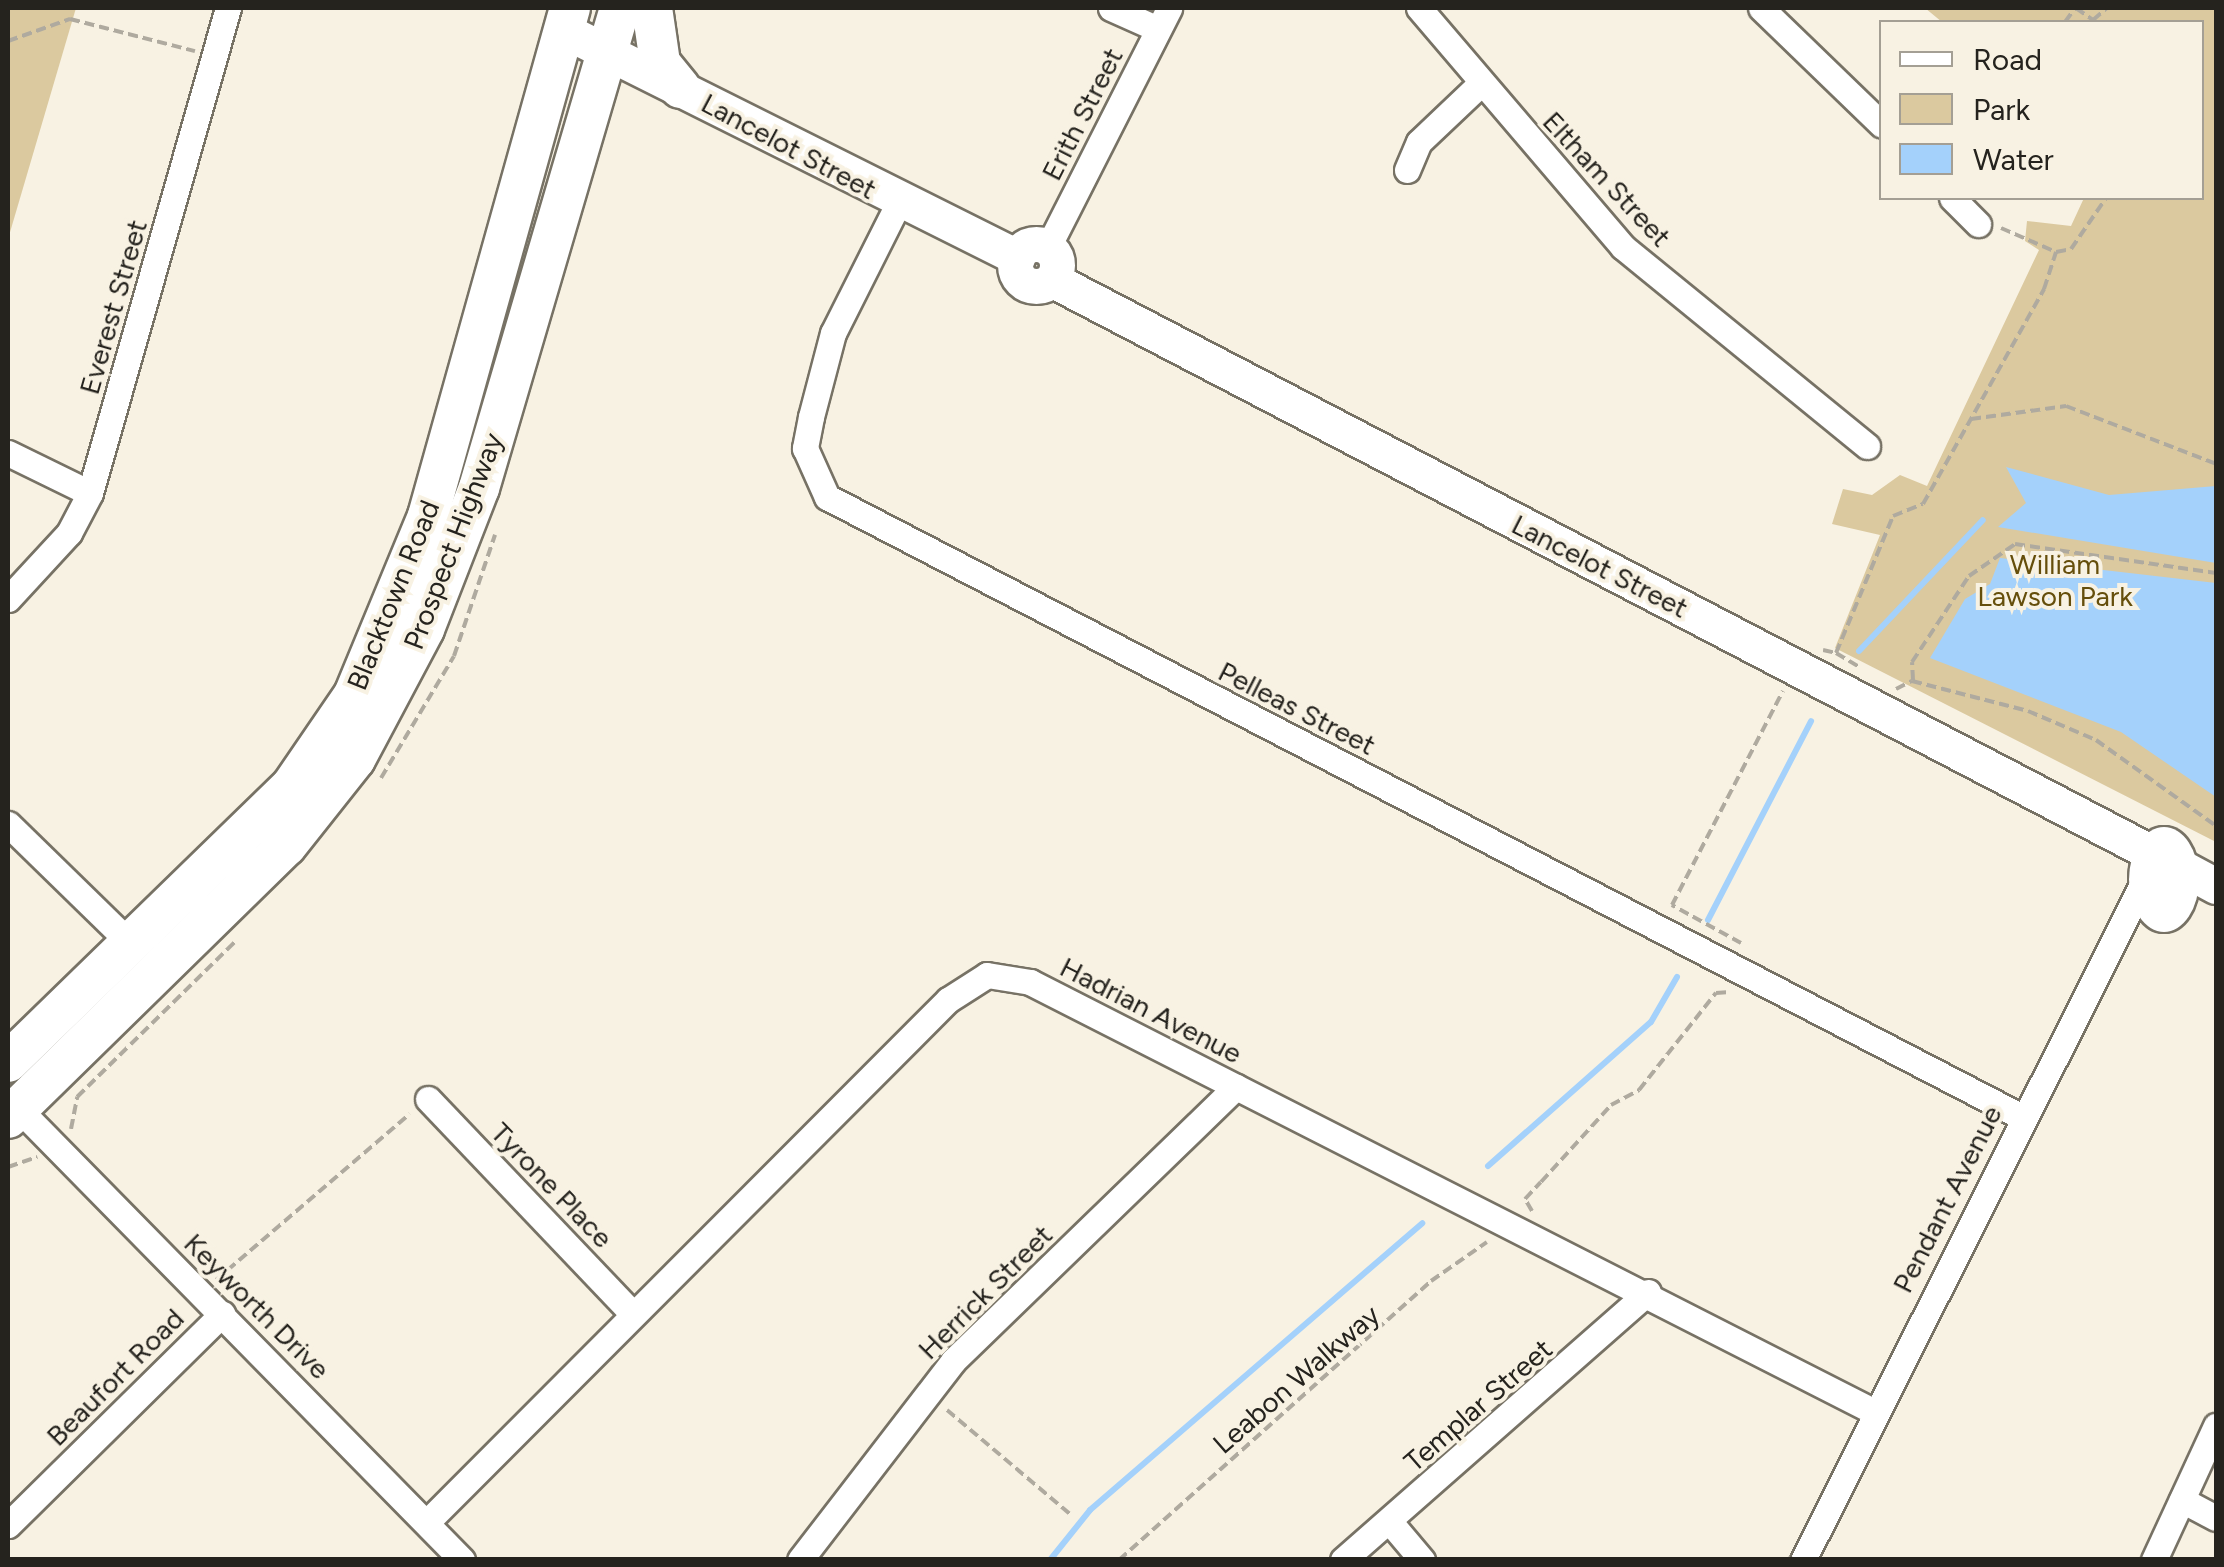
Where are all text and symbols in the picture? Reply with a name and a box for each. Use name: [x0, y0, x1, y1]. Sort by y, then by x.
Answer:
legend: [1879, 20, 2204, 200]
text: Road: [1973, 41, 2042, 78]
street label: Erith Street: [1034, 42, 1130, 186]
street label: Lancelot Street: [696, 86, 882, 206]
text: Park: [1973, 91, 2030, 128]
street label: Eltham Street: [1536, 105, 1678, 253]
text: Water: [1973, 141, 2054, 178]
street label: Everest Street: [72, 216, 154, 398]
street label: Prospect Highway: [396, 428, 510, 654]
street label: Blacktown Road: [340, 495, 446, 695]
street label: Lancelot Street: [1506, 507, 1694, 625]
park label: William Lawson Park: [1977, 547, 2133, 613]
street label: Pelleas Street: [1213, 654, 1381, 762]
street label: Hadrian Avenue: [1055, 950, 1247, 1070]
street label: Pendant Avenue: [1885, 1100, 2009, 1298]
street label: Tyrone Place: [484, 1116, 620, 1254]
street label: Herrick Street: [911, 1218, 1059, 1366]
street label: Keyworth Drive: [177, 1226, 337, 1386]
street label: Leabon Walkway: [1206, 1298, 1386, 1460]
street label: Beaufort Road: [39, 1301, 191, 1453]
street label: Templar Street: [1397, 1332, 1559, 1478]

